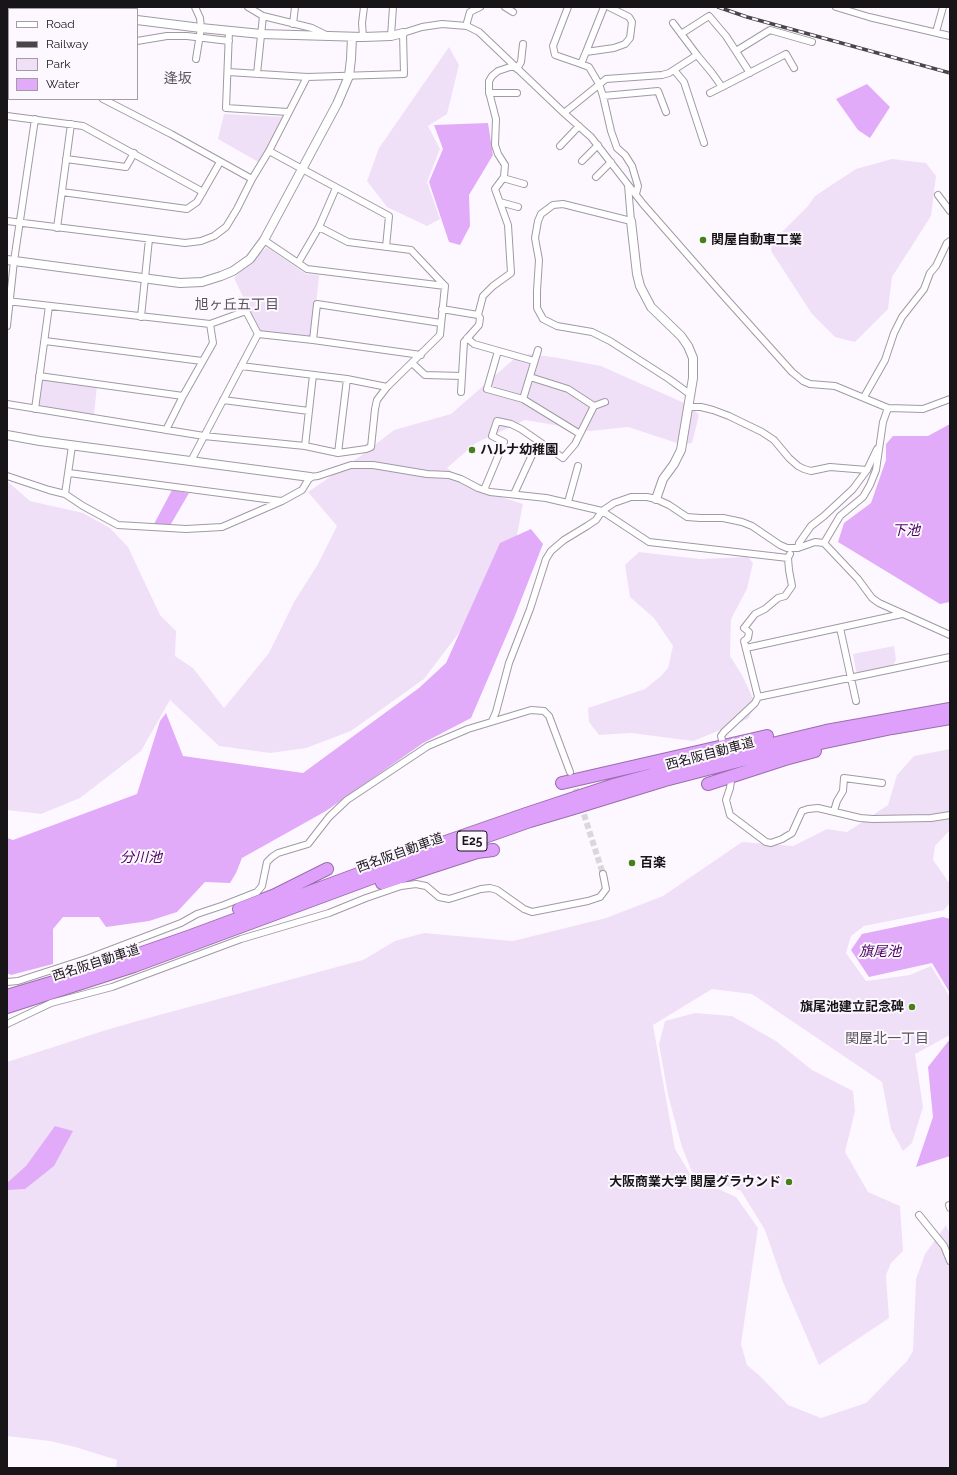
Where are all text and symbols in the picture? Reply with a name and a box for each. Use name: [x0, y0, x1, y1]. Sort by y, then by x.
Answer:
legend: [8, 8, 138, 100]
text: Road: [46, 17, 75, 31]
text: Railway: [46, 37, 88, 51]
text: Park: [46, 57, 71, 71]
district label: 逢坂: [164, 71, 192, 87]
text: Water: [46, 77, 80, 91]
place label: 関屋自動車工業: [711, 232, 802, 248]
marker: 関屋自動車工業: [698, 235, 708, 245]
district label: 旭ヶ丘五丁目: [195, 297, 279, 313]
place label: ハルナ幼稚園: [480, 442, 558, 458]
marker: ハルナ幼稚園: [467, 445, 477, 455]
water label: 下池: [892, 523, 920, 539]
street label: 西名阪自動車道: [664, 735, 756, 773]
street label: 西名阪自動車道: [355, 830, 445, 876]
road number: E25: [457, 831, 487, 851]
water label: 分川池: [120, 850, 162, 866]
place label: 百楽: [640, 855, 666, 871]
marker: 百楽: [627, 858, 637, 868]
street label: 西名阪自動車道: [50, 942, 142, 984]
water label: 旗尾池: [859, 944, 901, 960]
place label: 旗尾池建立記念碑: [800, 999, 904, 1015]
marker: 旗尾池建立記念碑: [907, 1002, 917, 1012]
district label: 関屋北一丁目: [845, 1031, 929, 1047]
place label: 大阪商業大学 関屋グラウンド: [609, 1174, 781, 1190]
marker: 大阪商業大学 関屋グラウンド: [784, 1177, 794, 1187]

